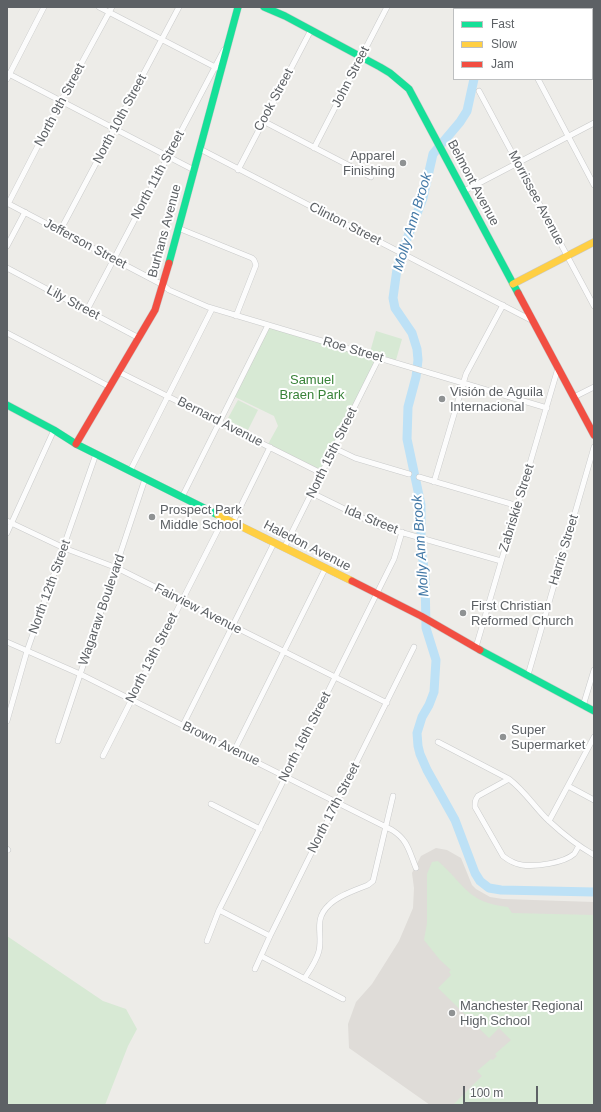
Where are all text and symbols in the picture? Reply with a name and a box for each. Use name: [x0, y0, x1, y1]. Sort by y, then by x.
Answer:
legend: [453, 8, 593, 80]
text: Fast: [491, 17, 514, 31]
text: Slow: [491, 37, 517, 51]
street label: John Street: [329, 44, 373, 110]
text: Jam: [491, 57, 514, 71]
street label: North 9th Street: [32, 61, 88, 149]
street label: Cook Street: [251, 66, 297, 134]
street label: North 10th Street: [90, 72, 150, 166]
street label: North 11th Street: [128, 128, 188, 222]
street label: Belmont Avenue: [444, 137, 502, 229]
place label: Apparel Finishing: [343, 148, 395, 179]
street label: Morrissee Avenue: [505, 148, 567, 248]
marker: Apparel Finishing: [398, 158, 408, 168]
water label: Molly Ann Brook: [390, 171, 436, 273]
street label: Burhans Avenue: [145, 183, 185, 279]
street label: Clinton Street: [306, 199, 384, 249]
street label: Jefferson Street: [41, 216, 129, 272]
street label: Lily Street: [44, 283, 102, 323]
street label: Roe Street: [321, 334, 385, 366]
park label: Samuel Braen Park: [279, 372, 345, 403]
place label: Visión de Aguila Internacional: [450, 384, 543, 415]
street label: Bernard Avenue: [175, 394, 265, 450]
marker: Visión de Aguila Internacional: [437, 394, 447, 404]
street label: North 15th Street: [303, 405, 361, 501]
street label: Zabriskie Street: [496, 462, 538, 554]
water label: Molly Ann Brook: [409, 495, 433, 597]
place label: Prospect Park Middle School: [160, 502, 242, 533]
street label: Ida Street: [342, 502, 400, 538]
marker: Prospect Park Middle School: [147, 512, 157, 522]
street label: Harris Street: [546, 513, 582, 587]
street label: Haledon Avenue: [261, 517, 353, 575]
street label: North 12th Street: [26, 538, 74, 636]
street label: Wagaraw Boulevard: [76, 552, 128, 668]
street label: Fairview Avenue: [152, 580, 244, 638]
place label: First Christian Reformed Church: [471, 598, 574, 629]
marker: First Christian Reformed Church: [458, 608, 468, 618]
street label: North 13th Street: [123, 610, 181, 706]
street label: North 16th Street: [276, 689, 334, 785]
street label: Brown Avenue: [180, 719, 262, 769]
place label: Super Supermarket: [511, 722, 585, 753]
marker: Super Supermarket: [498, 732, 508, 742]
street label: North 17th Street: [305, 760, 363, 856]
place label: Manchester Regional High School: [460, 998, 583, 1029]
marker: Manchester Regional High School: [447, 1008, 457, 1018]
scale bar: [465, 1078, 540, 1104]
text: 100 m: [470, 1086, 503, 1100]

